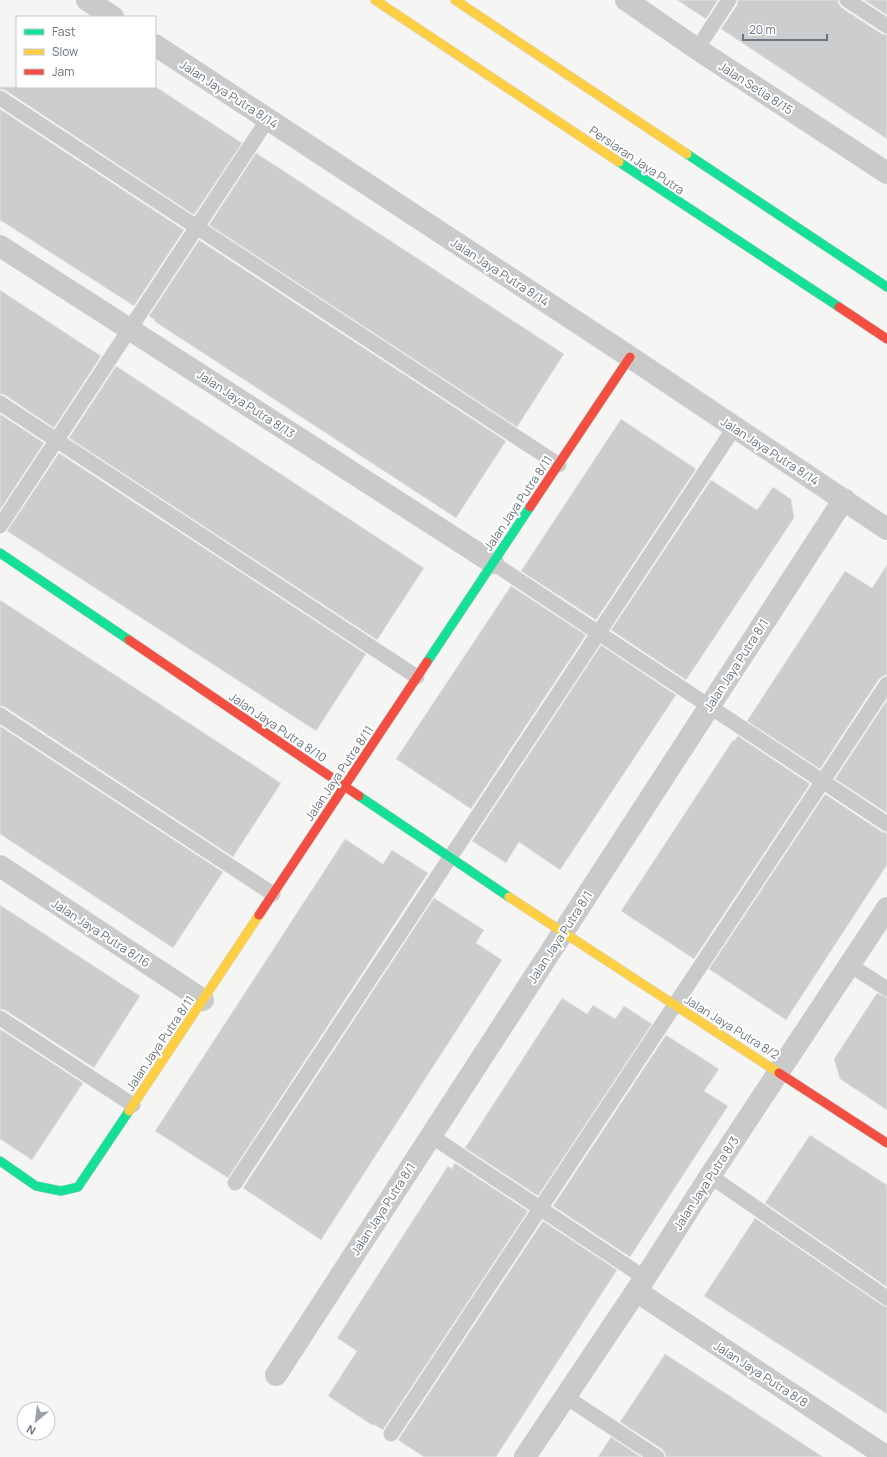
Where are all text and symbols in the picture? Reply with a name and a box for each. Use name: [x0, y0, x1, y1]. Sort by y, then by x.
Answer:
legend: [16, 16, 156, 88]
scale bar: [743, 16, 827, 42]
text: 20 m: [749, 21, 776, 38]
text: Fast: [52, 23, 76, 40]
text: Slow: [52, 43, 78, 60]
street label: Jalan Jaya Putra 8/14: [177, 56, 281, 132]
street label: Jalan Setia 8/15: [715, 58, 797, 118]
text: Jam: [52, 63, 74, 80]
street label: Persiaran Jaya Putra: [586, 122, 688, 198]
street label: Jalan Jaya Putra 8/14: [448, 234, 552, 310]
street label: Jalan Jaya Putra 8/13: [194, 366, 298, 442]
street label: Jalan Jaya Putra 8/14: [718, 413, 822, 489]
street label: Jalan Jaya Putra 8/11: [480, 452, 556, 554]
street label: Jalan Jaya Putra 8/1: [700, 616, 772, 714]
street label: Jalan Jaya Putra 8/10: [226, 688, 330, 766]
street label: Jalan Jaya Putra 8/11: [301, 722, 377, 824]
street label: Jalan Jaya Putra 8/1: [524, 888, 596, 986]
street label: Jalan Jaya Putra 8/16: [48, 895, 154, 971]
street label: Jalan Jaya Putra 8/2: [681, 991, 783, 1063]
street label: Jalan Jaya Putra 8/11: [122, 992, 198, 1094]
street label: Jalan Jaya Putra 8/3: [669, 1133, 743, 1233]
street label: Jalan Jaya Putra 8/1: [347, 1160, 419, 1258]
street label: Jalan Jaya Putra 8/8: [711, 1337, 811, 1411]
north arrow: [16, 1401, 56, 1441]
text: N: [24, 1422, 38, 1439]

